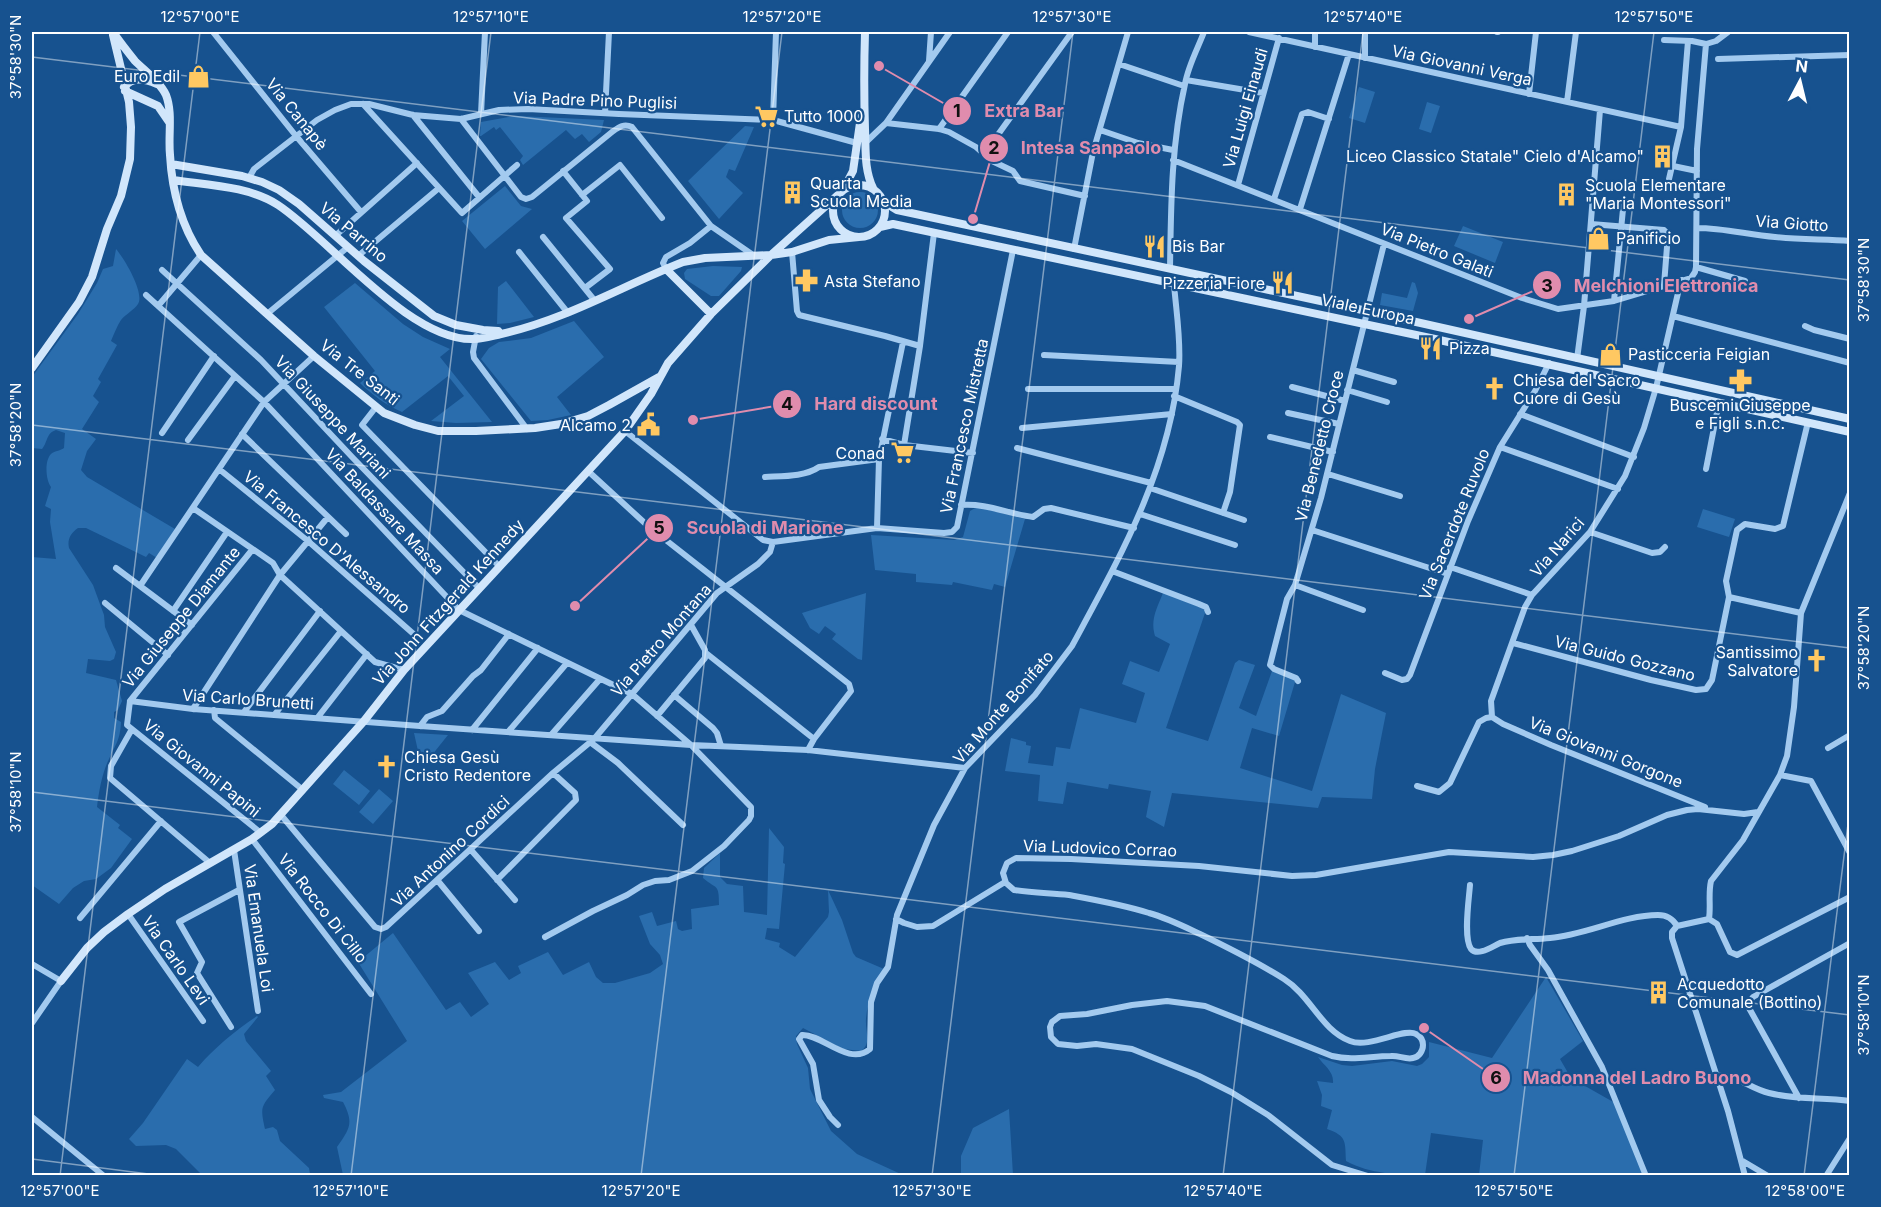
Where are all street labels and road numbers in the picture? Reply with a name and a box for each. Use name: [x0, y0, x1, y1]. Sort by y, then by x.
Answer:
street label: Via Giovanni Verga: [1390, 40, 1534, 90]
street label: Via Luigi Einaudi: [1218, 46, 1272, 170]
street label: Via Canapè: [262, 74, 332, 154]
street label: Via Padre Pino Puglisi: [513, 87, 677, 113]
street label: Via Parrino: [316, 198, 392, 266]
street label: Via Giotto: [1755, 210, 1829, 236]
street label: Via Pietro Galati: [1378, 218, 1496, 282]
street label: Viale Europa: [1319, 289, 1417, 329]
street label: Via Tre Santi: [316, 335, 404, 409]
street label: Via Francesco Mistretta: [936, 337, 992, 515]
street label: Via Giuseppe Mariani: [271, 351, 395, 483]
street label: Via Benedetto Croce: [1290, 368, 1348, 524]
street label: Via Baldassare Massa: [321, 444, 449, 578]
street label: Via Sacerdote Ruvolo: [1414, 445, 1494, 603]
street label: Via Francesco D'Alessandro: [239, 466, 415, 618]
street label: Via Narici: [1526, 513, 1588, 581]
street label: Via John Fitzgerald Kennedy: [368, 515, 528, 689]
street label: Via Giuseppe Diamante: [118, 542, 244, 692]
street label: Via Pietro Montana: [606, 579, 716, 701]
street label: Via Guido Gozzano: [1552, 631, 1698, 685]
street label: Via Monte Bonifato: [948, 646, 1058, 768]
street label: Via Carlo Brunetti: [181, 684, 315, 714]
street label: Via Giovanni Gorgone: [1526, 712, 1686, 792]
street label: Via Giovanni Papini: [139, 715, 265, 821]
street label: Via Antonino Cordici: [387, 791, 513, 911]
street label: Via Ludovico Corrao: [1023, 835, 1177, 861]
street label: Via Rocco Di Cillo: [274, 849, 372, 967]
street label: Via Emanuela Loi: [240, 863, 278, 993]
street label: Via Carlo Levi: [138, 912, 214, 1008]

